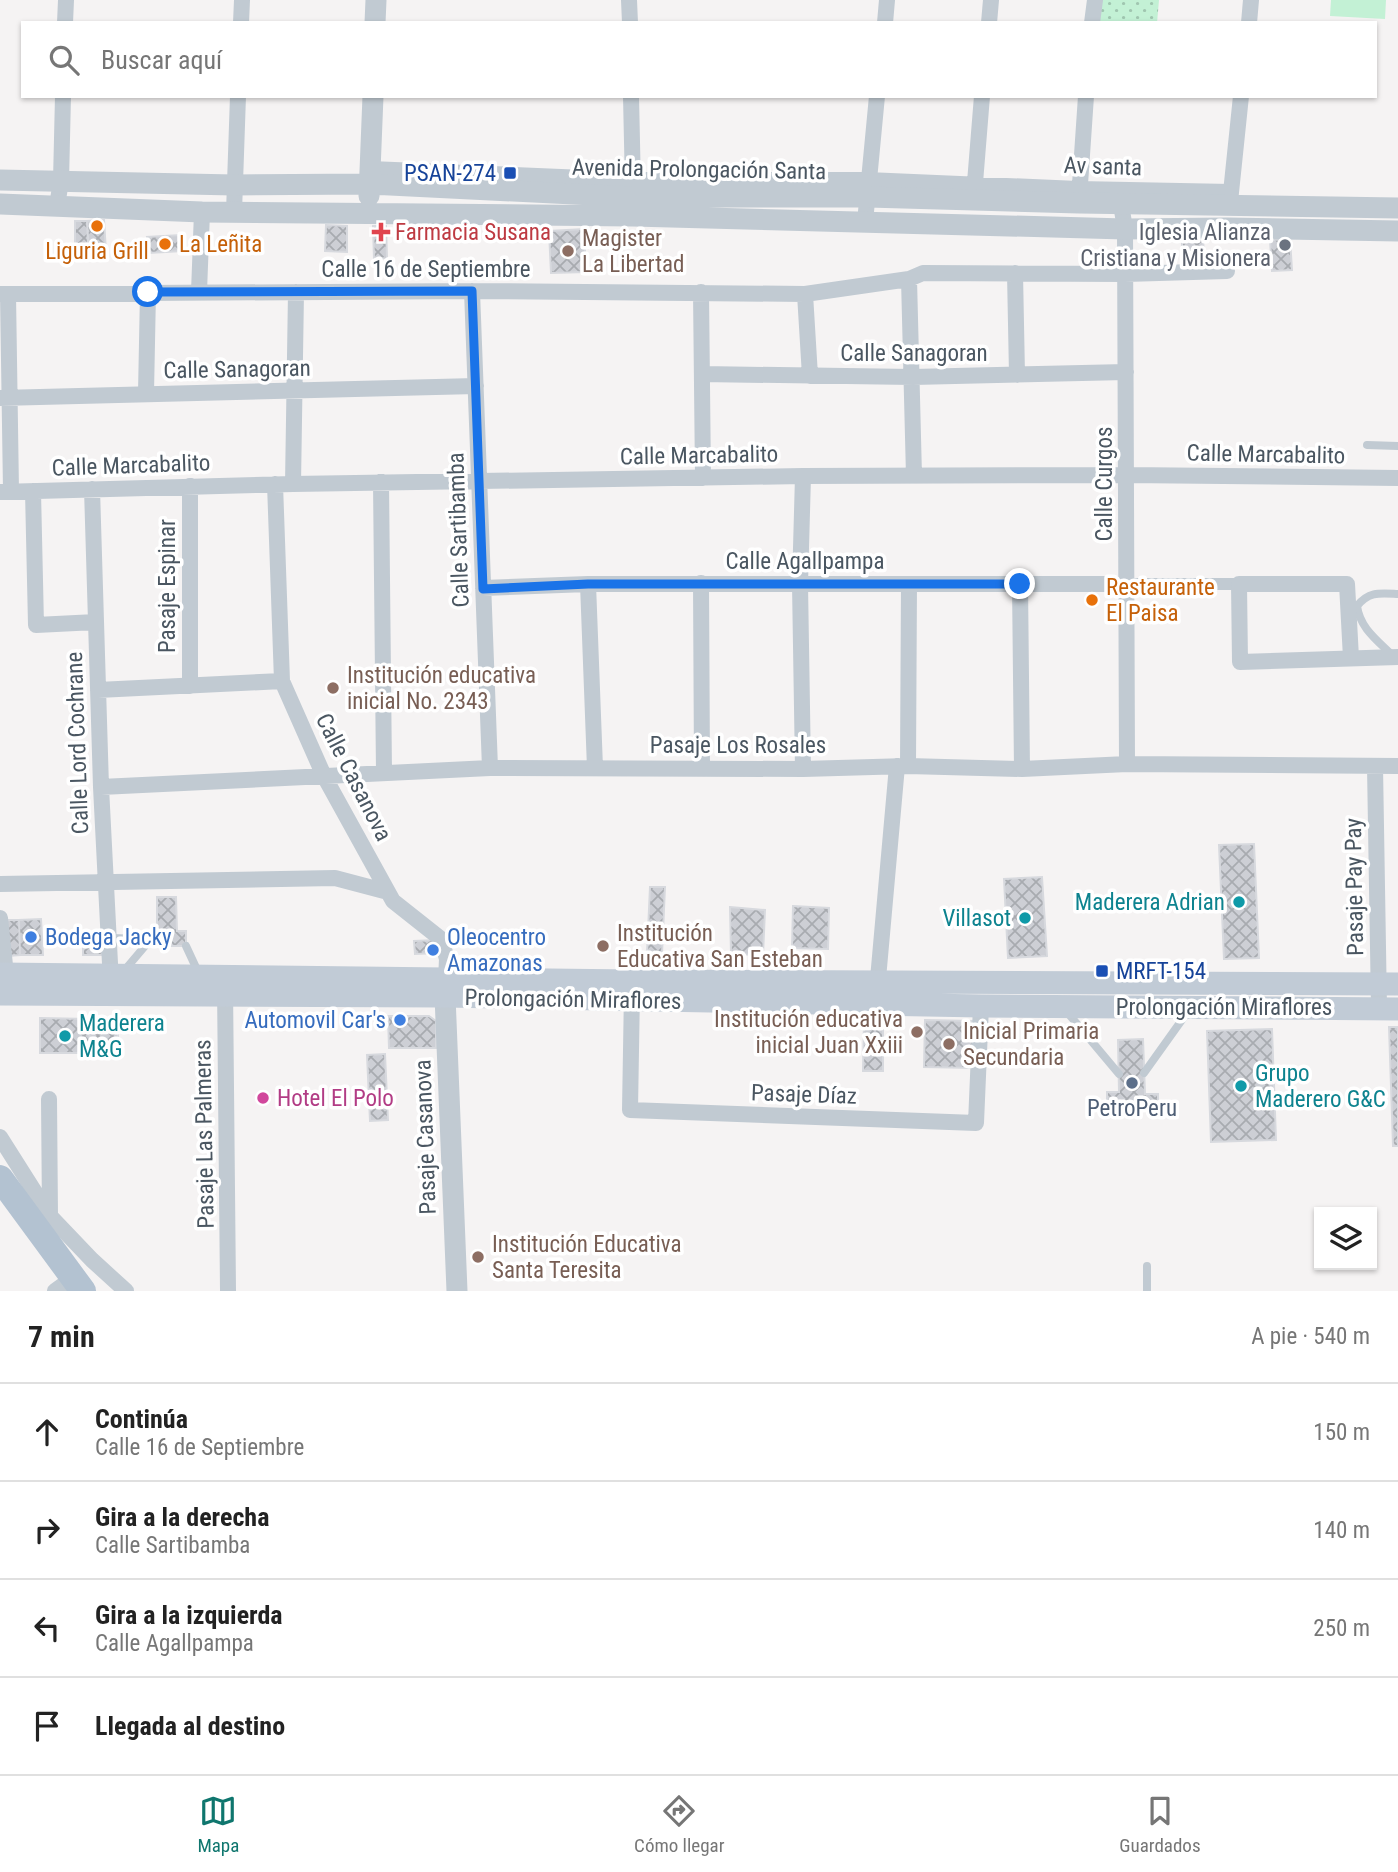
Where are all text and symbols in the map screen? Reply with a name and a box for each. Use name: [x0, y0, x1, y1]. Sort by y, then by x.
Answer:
search box: [21, 21, 1377, 98]
icon: search: [45, 41, 83, 79]
text: Buscar aquí: [101, 45, 222, 75]
street label: Av santa: [1063, 152, 1143, 181]
street label: Avenida Prolongación Santa: [572, 154, 826, 185]
place label: PSAN-274: [404, 160, 496, 187]
marker: PSAN-274: [502, 165, 518, 181]
marker: Liguria Grill: [89, 218, 105, 234]
place label: Farmacia Susana: [395, 219, 551, 246]
place label: Iglesia Alianza Cristiana y Misionera: [1080, 219, 1271, 272]
marker: Farmacia Susana: [373, 224, 389, 240]
place label: Magister La Libertad: [582, 225, 684, 278]
place label: La Leñita: [179, 231, 262, 258]
marker: La Leñita: [157, 236, 173, 252]
marker: Iglesia Alianza Cristiana y Misionera: [1277, 237, 1293, 253]
place label: Liguria Grill: [45, 238, 149, 265]
marker: Magister La Libertad: [560, 243, 576, 259]
street label: Calle 16 de Septiembre: [321, 256, 531, 283]
route start: [132, 276, 163, 307]
street label: Calle Sanagoran: [840, 340, 988, 367]
street label: Calle Sanagoran: [163, 355, 311, 384]
street label: Calle Curgos: [1091, 427, 1118, 542]
street label: Calle Marcabalito: [1186, 440, 1345, 469]
street label: Calle Marcabalito: [620, 441, 779, 470]
street label: Calle Marcabalito: [51, 449, 211, 482]
street label: Calle Sartibamba: [442, 452, 475, 608]
street label: Pasaje Espinar: [154, 519, 181, 653]
street label: Calle Agallpampa: [726, 548, 884, 575]
route end: [1004, 568, 1035, 599]
place label: Restaurante El Paisa: [1106, 574, 1215, 627]
marker: Restaurante El Paisa: [1084, 592, 1100, 608]
street label: Calle Lord Cochrane: [61, 651, 94, 835]
place label: Institución educativa inicial No. 2343: [347, 662, 536, 715]
marker: Institución educativa inicial No. 2343: [325, 680, 341, 696]
street label: Calle Casanova: [310, 709, 397, 845]
street label: Pasaje Los Rosales: [650, 732, 826, 759]
street label: Pasaje Pay Pay: [1340, 817, 1369, 956]
place label: Maderera Adrian: [1075, 889, 1225, 916]
marker: Maderera Adrian: [1231, 894, 1247, 910]
place label: Villasot: [942, 905, 1011, 932]
marker: Villasot: [1017, 910, 1033, 926]
place label: Institución Educativa San Esteban: [617, 920, 823, 973]
place label: Bodega Jacky: [45, 924, 172, 951]
place label: Oleocentro Amazonas: [447, 924, 546, 977]
marker: Bodega Jacky: [23, 929, 39, 945]
marker: Institución Educativa San Esteban: [595, 938, 611, 954]
marker: Oleocentro Amazonas: [425, 942, 441, 958]
place label: MRFT-154: [1116, 958, 1206, 985]
marker: MRFT-154: [1094, 963, 1110, 979]
street label: Prolongación Miraflores: [464, 984, 682, 1015]
street label: Prolongación Miraflores: [1116, 994, 1332, 1021]
place label: Institución educativa inicial Juan Xxiii: [714, 1006, 903, 1059]
place label: Automovil Car's: [244, 1007, 386, 1034]
place label: Maderera M&G: [79, 1010, 165, 1063]
marker: Automovil Car's: [392, 1012, 408, 1028]
place label: Inicial Primaria Secundaria: [963, 1018, 1099, 1071]
marker: Institución educativa inicial Juan Xxiii: [909, 1024, 925, 1040]
marker: Maderera M&G: [57, 1028, 73, 1044]
marker: Inicial Primaria Secundaria: [941, 1036, 957, 1052]
street label: Pasaje Las Palmeras: [189, 1039, 220, 1229]
street label: Pasaje Casanova: [409, 1059, 442, 1215]
place label: Grupo Maderero G&C: [1255, 1060, 1386, 1113]
marker: PetroPeru: [1124, 1075, 1140, 1091]
marker: Grupo Maderero G&C: [1233, 1078, 1249, 1094]
street label: Pasaje Díaz: [751, 1079, 857, 1110]
place label: Hotel El Polo: [277, 1085, 394, 1112]
marker: Hotel El Polo: [255, 1090, 271, 1106]
place label: PetroPeru: [1087, 1095, 1177, 1122]
map controls: [1314, 1207, 1377, 1270]
button: layers: [1314, 1207, 1377, 1270]
place label: Institución Educativa Santa Teresita: [492, 1231, 681, 1284]
marker: Institución Educativa Santa Teresita: [470, 1249, 486, 1265]
text: 7 min: [28, 1319, 95, 1354]
text: A pie · 540 m: [1251, 1323, 1370, 1350]
text: Continúa: [95, 1404, 188, 1434]
icon: ahead: [28, 1413, 66, 1451]
text: 150 m: [1313, 1419, 1370, 1446]
text: Calle 16 de Septiembre: [95, 1434, 304, 1461]
text: Gira a la derecha: [95, 1502, 269, 1532]
icon: right: [28, 1511, 66, 1549]
text: 140 m: [1313, 1517, 1370, 1544]
text: Calle Sartibamba: [95, 1532, 250, 1559]
text: Gira a la izquierda: [95, 1600, 283, 1630]
icon: left: [28, 1609, 66, 1647]
text: 250 m: [1313, 1615, 1370, 1642]
text: Calle Agallpampa: [95, 1630, 254, 1657]
icon: arrive: [28, 1707, 66, 1745]
text: Llegada al destino: [95, 1711, 285, 1741]
tab: Mapa: [197, 1792, 239, 1857]
tab: Cómo llegar: [634, 1792, 725, 1857]
tab: Guardados: [1119, 1792, 1201, 1857]

